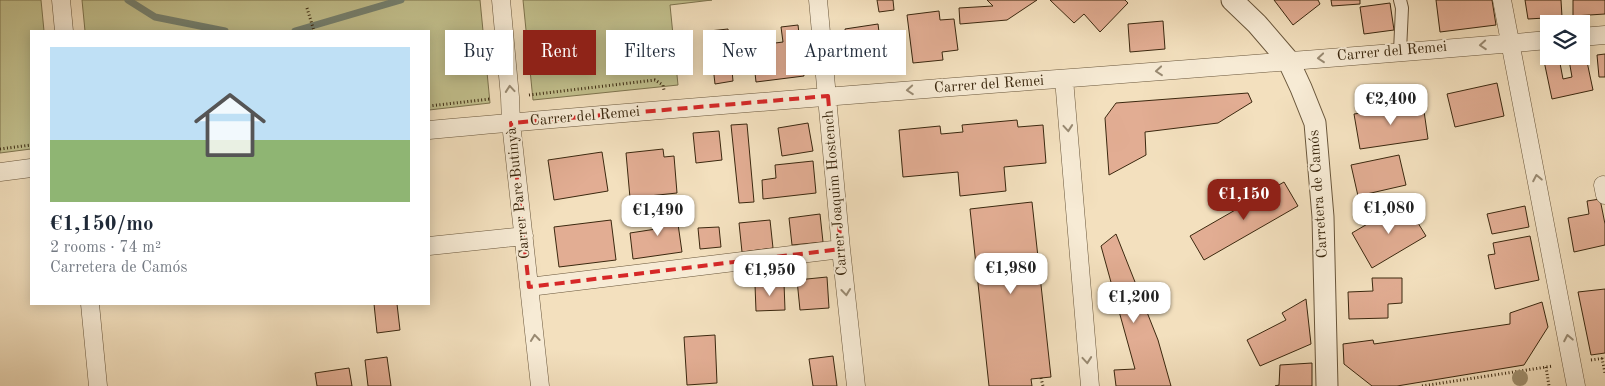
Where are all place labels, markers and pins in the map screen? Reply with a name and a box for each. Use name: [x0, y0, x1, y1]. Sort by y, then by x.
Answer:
pin: €2,400: [1350, 84, 1432, 126]
pin: €1,150: [1203, 178, 1285, 221]
pin: €1,080: [1348, 192, 1430, 235]
pin: €1,490: [617, 194, 699, 237]
pin: €1,980: [970, 252, 1052, 295]
pin: €1,950: [729, 254, 811, 297]
pin: €1,200: [1093, 282, 1175, 324]

